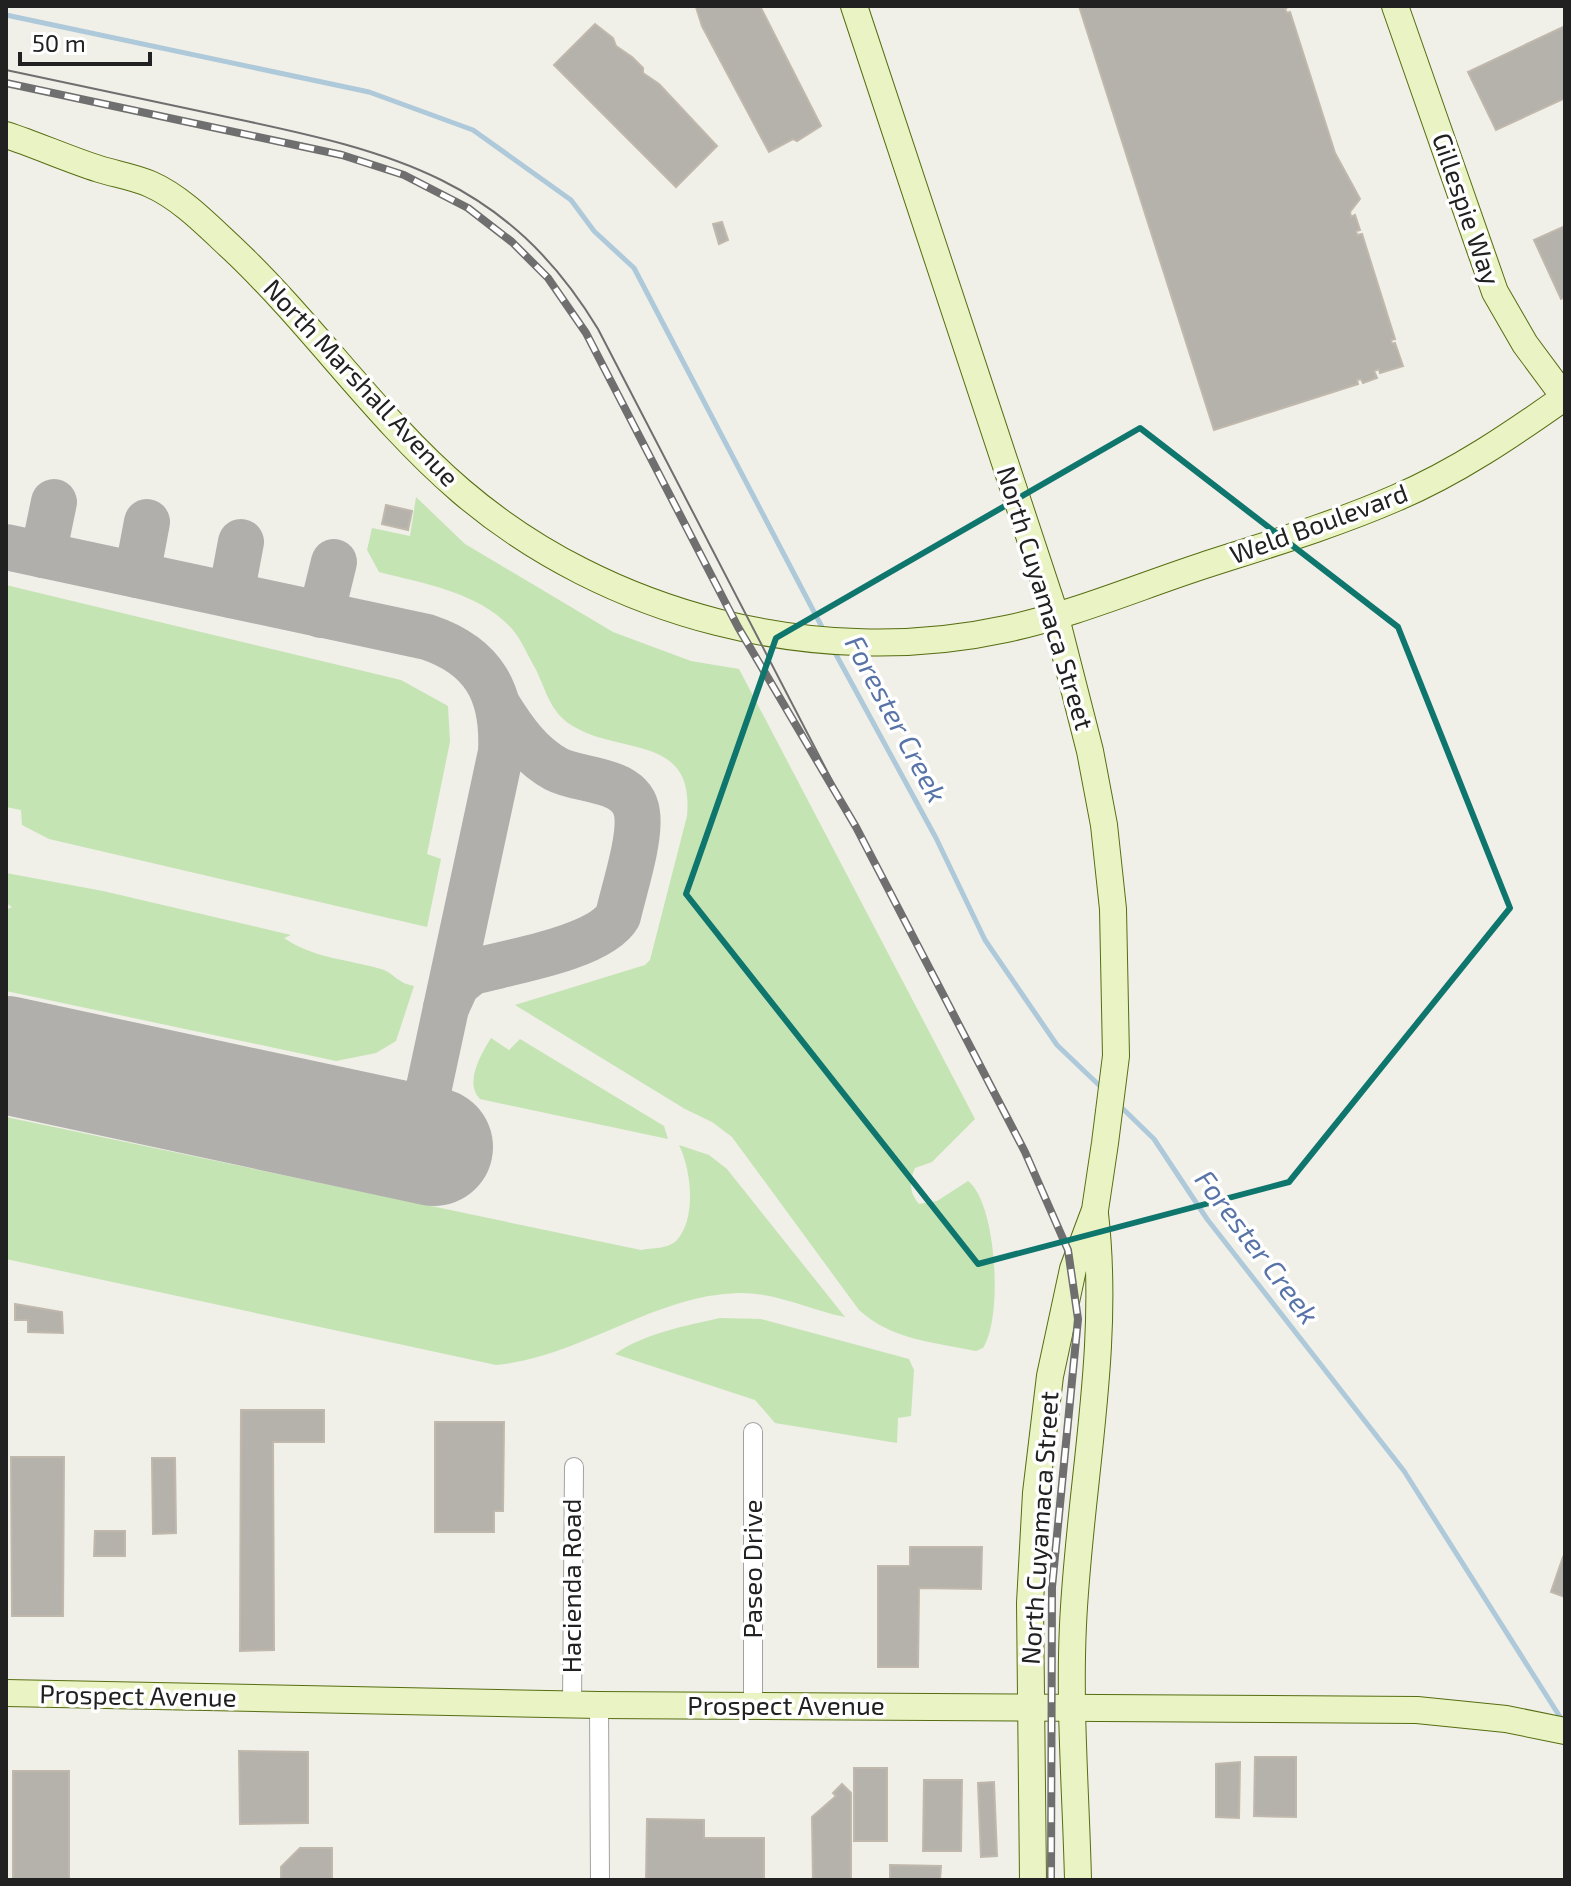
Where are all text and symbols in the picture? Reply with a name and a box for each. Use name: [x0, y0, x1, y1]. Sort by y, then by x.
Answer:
scale bar: [20, 16, 150, 66]
text: 50 m: [32, 28, 86, 57]
street label: Gillespie Way: [1427, 128, 1508, 289]
street label: North Marshall Avenue: [258, 272, 466, 492]
street label: North Cuyamaca Street: [992, 462, 1101, 733]
street label: Weld Boulevard: [1225, 476, 1412, 569]
water label: Forester Creek: [839, 629, 955, 808]
water label: Forester Creek: [1189, 1163, 1327, 1330]
street label: North Cuyamaca Street: [1013, 1390, 1064, 1666]
street label: Hacienda Road: [555, 1499, 586, 1673]
street label: Paseo Drive: [736, 1500, 767, 1638]
street label: Prospect Avenue: [39, 1677, 237, 1712]
street label: Prospect Avenue: [687, 1689, 885, 1720]

